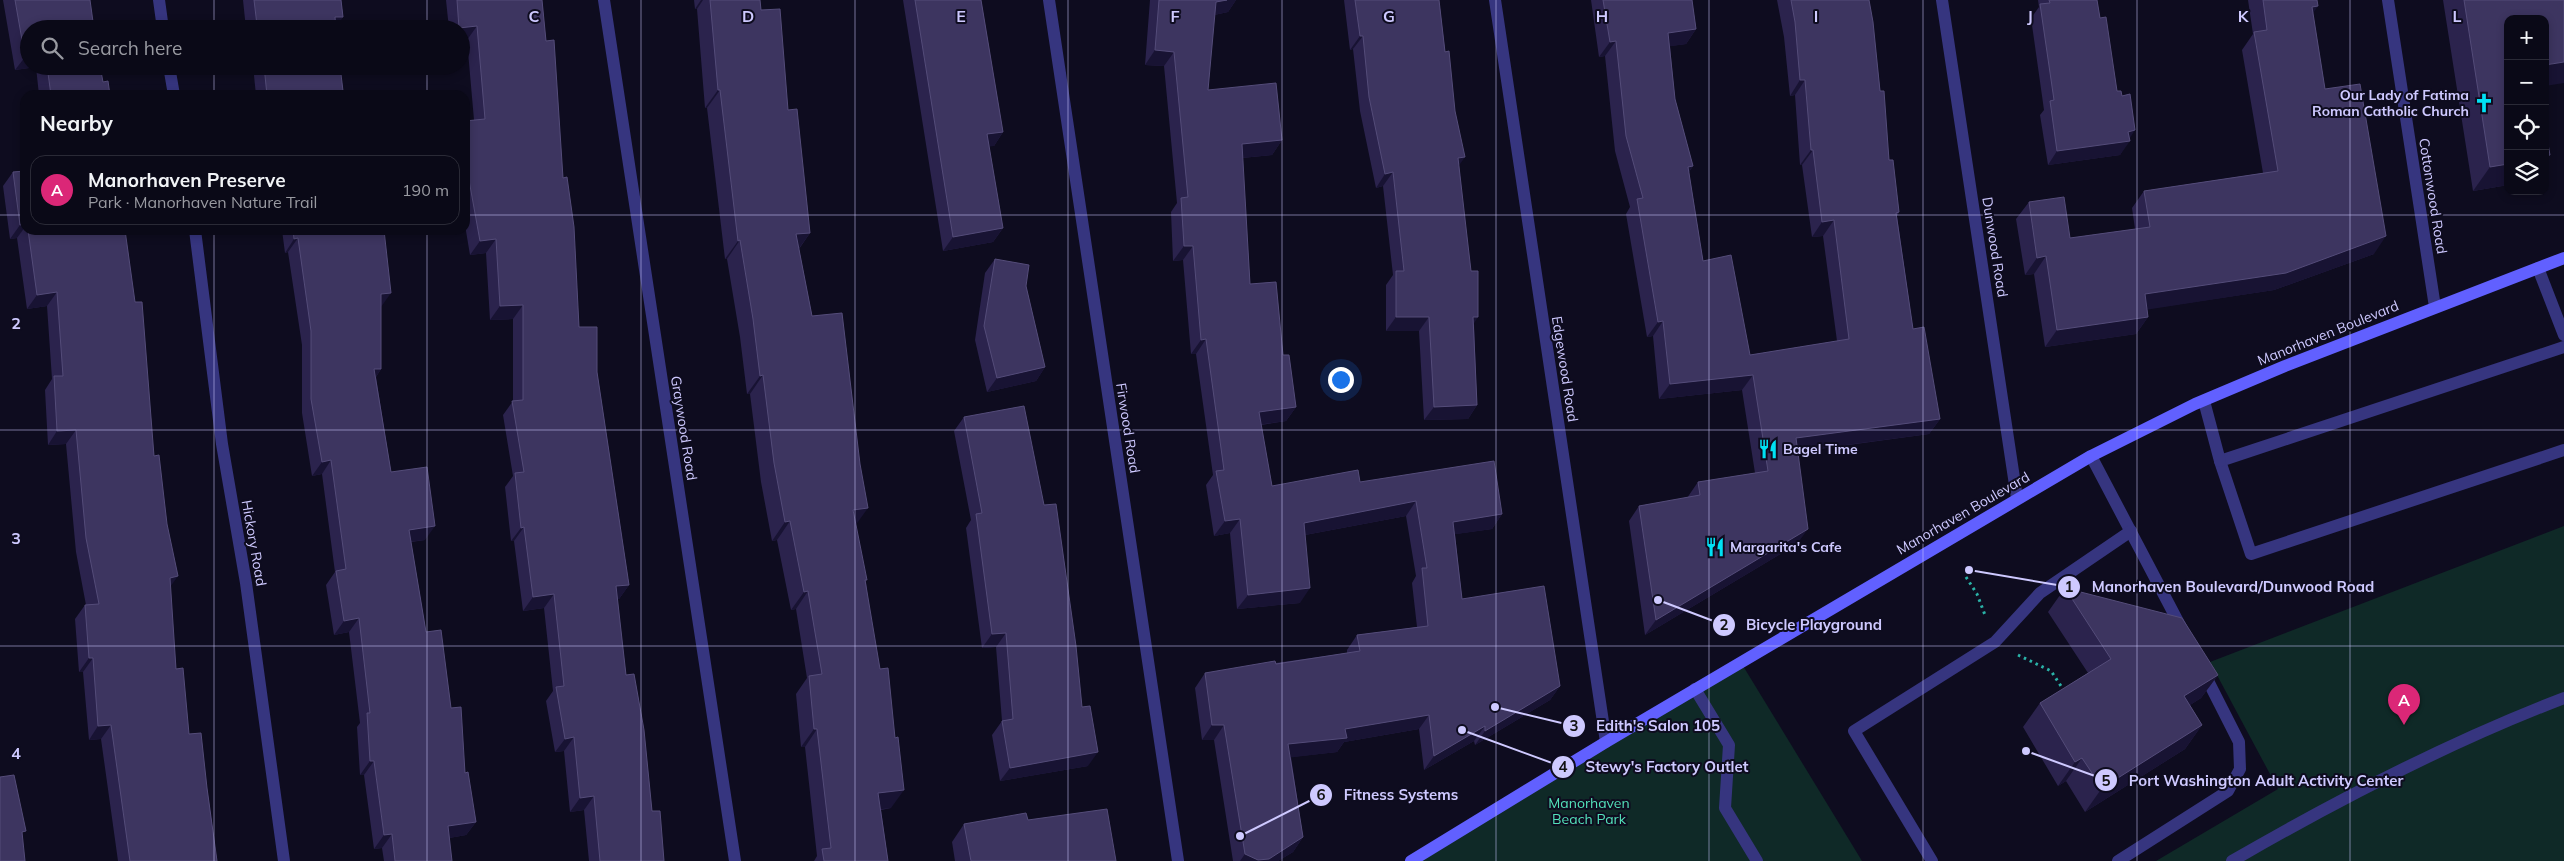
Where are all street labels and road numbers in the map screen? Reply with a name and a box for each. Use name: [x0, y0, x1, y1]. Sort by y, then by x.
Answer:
street label: Cottonwood Road: [2415, 137, 2451, 255]
street label: Dunwood Road: [1978, 196, 2012, 298]
street label: Manorhaven Boulevard: [2255, 296, 2401, 370]
street label: Edgewood Road: [1548, 315, 1582, 423]
street label: Graywood Road: [667, 374, 701, 482]
street label: Firwood Road: [1112, 382, 1144, 474]
street label: Manorhaven Boulevard: [1893, 468, 2033, 558]
street label: Hickory Road: [238, 499, 270, 587]

